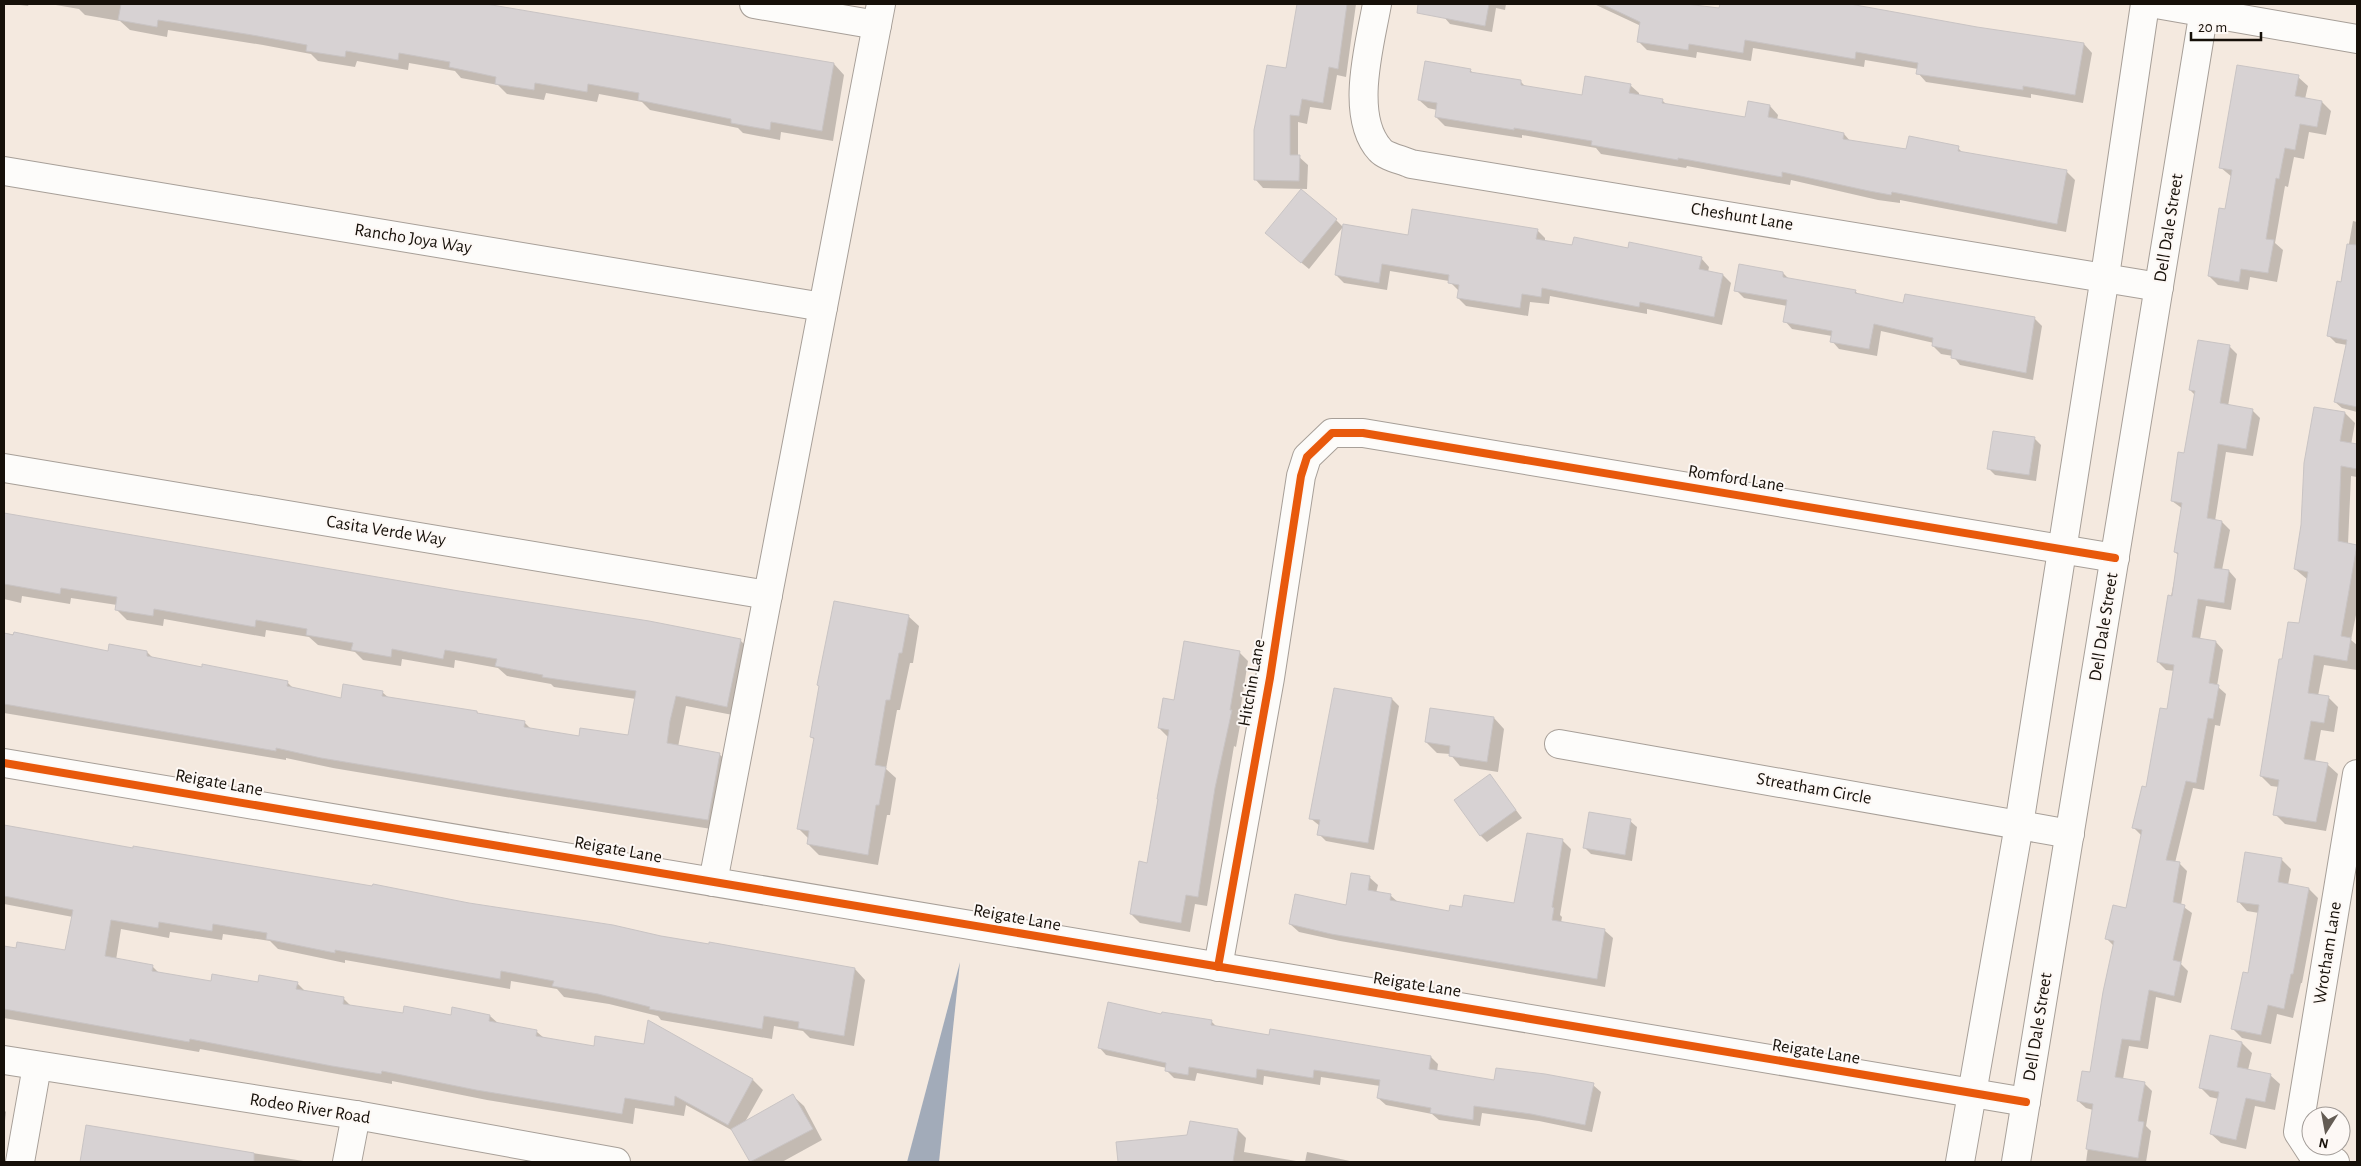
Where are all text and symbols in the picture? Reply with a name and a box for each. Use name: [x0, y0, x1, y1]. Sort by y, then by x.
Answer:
scale bar: [2191, 10, 2261, 42]
text: 20 m: [2198, 20, 2227, 35]
street label: Dell Dale Street: [2152, 172, 2187, 284]
street label: Cheshunt Lane: [1690, 200, 1794, 234]
street label: Rancho Joya Way: [353, 221, 473, 257]
street label: Romford Lane: [1687, 462, 1785, 496]
street label: Casita Verde Way: [325, 513, 447, 549]
street label: Dell Dale Street: [2087, 571, 2122, 683]
street label: Hitchin Lane: [1235, 638, 1269, 728]
street label: Reigate Lane: [174, 766, 264, 800]
street label: Streatham Circle: [1755, 770, 1873, 808]
street label: Reigate Lane: [573, 833, 663, 867]
street label: Wrotham Lane: [2311, 900, 2345, 1006]
street label: Reigate Lane: [972, 901, 1062, 935]
street label: Reigate Lane: [1372, 969, 1462, 1001]
street label: Dell Dale Street: [2021, 971, 2056, 1083]
street label: Reigate Lane: [1771, 1036, 1861, 1068]
street label: Rodeo River Road: [248, 1091, 372, 1127]
north arrow: [2301, 1106, 2351, 1156]
text: N: [2318, 1135, 2330, 1151]

